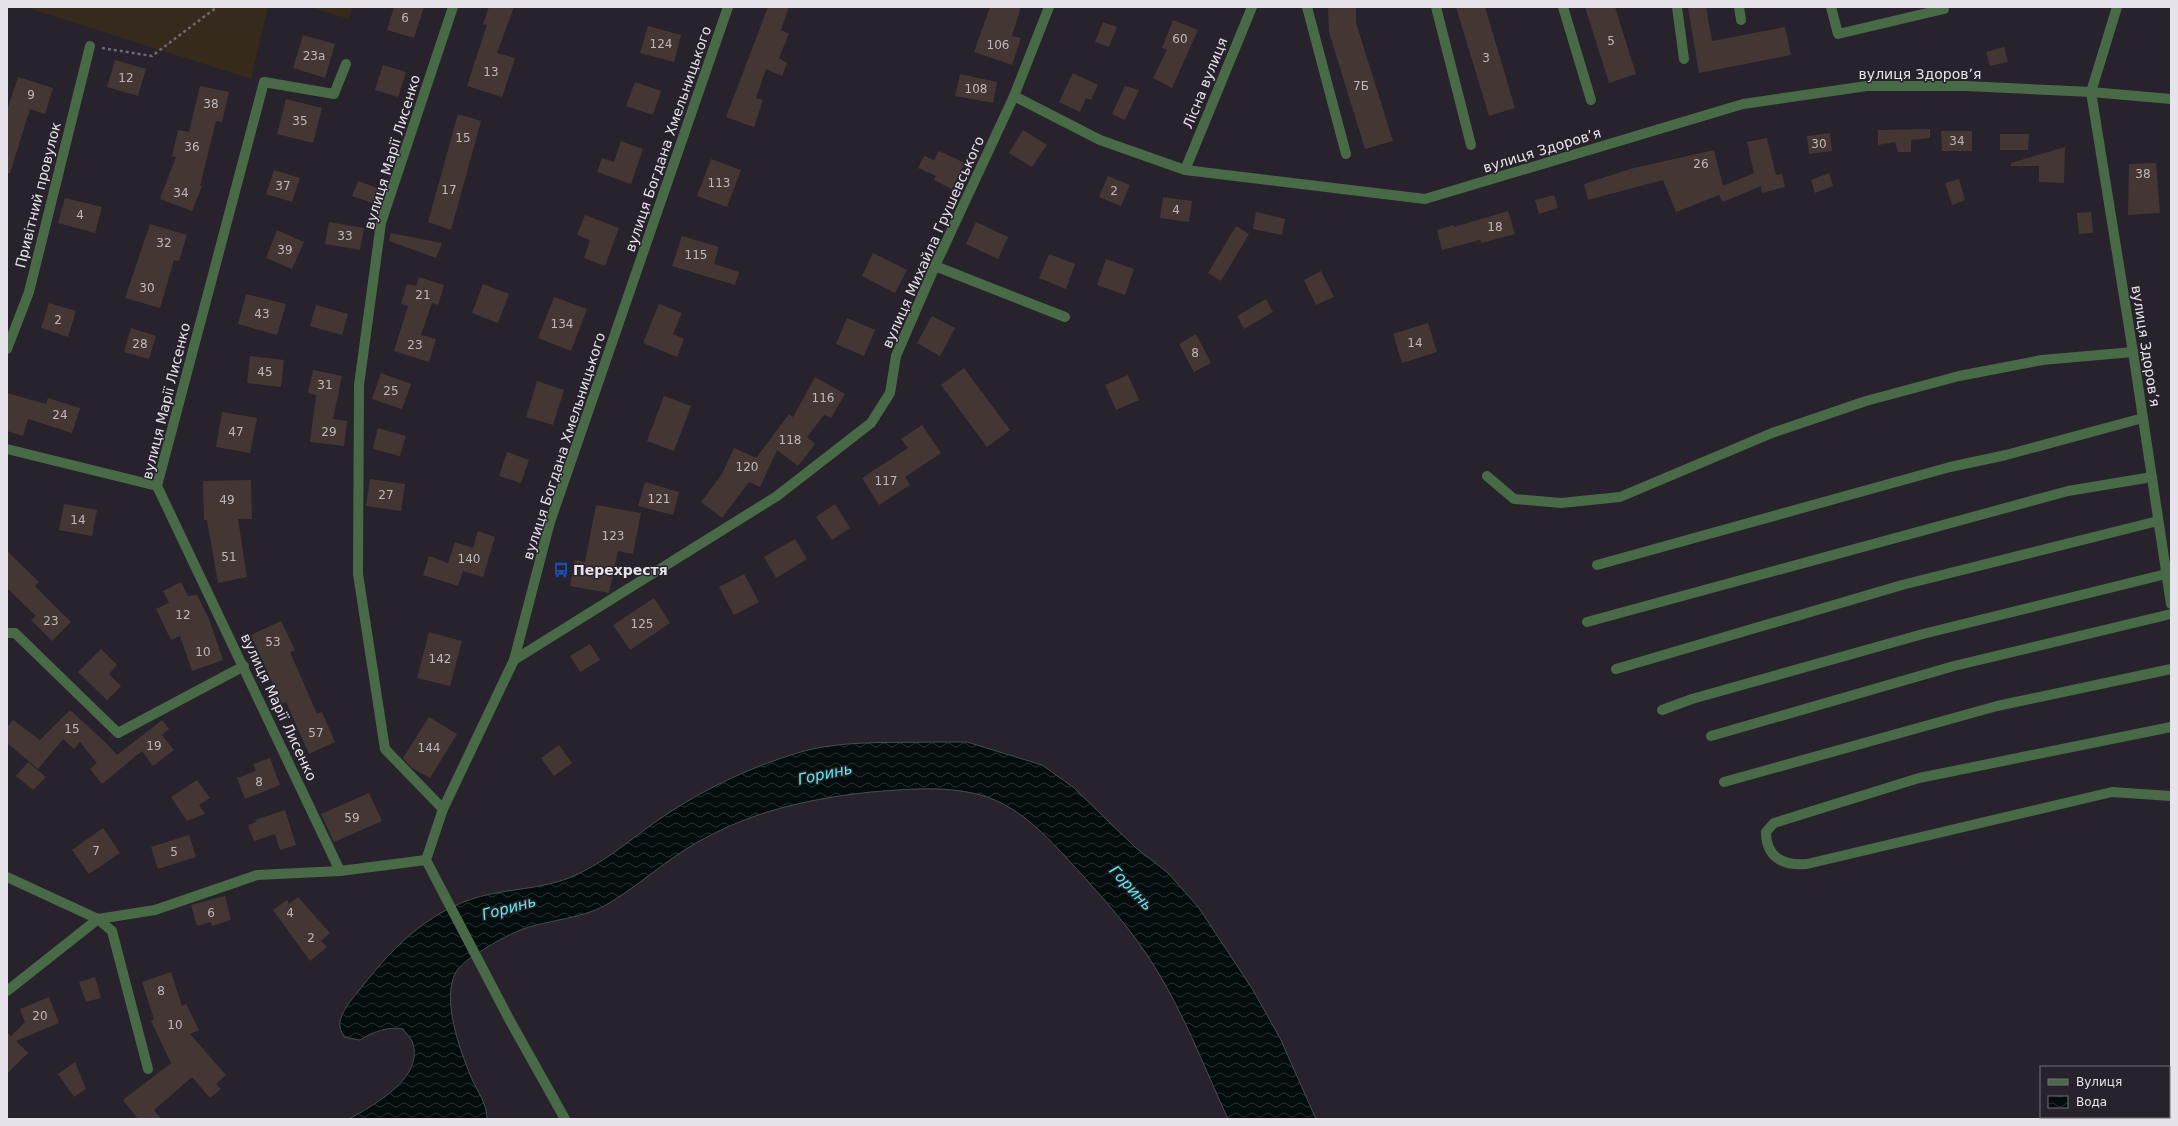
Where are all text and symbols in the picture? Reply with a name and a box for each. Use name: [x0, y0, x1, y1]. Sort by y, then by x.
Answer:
house number: 6: [401, 11, 409, 25]
street label: вулиця Богдана Хмельницького: [622, 24, 714, 254]
house number: 60: [1172, 32, 1188, 46]
house number: 5: [1607, 34, 1615, 48]
street label: Лісна вулиця: [1179, 35, 1231, 131]
house number: 124: [650, 37, 672, 51]
house number: 106: [987, 38, 1009, 52]
house number: 23а: [303, 49, 325, 63]
house number: 3: [1482, 51, 1490, 65]
house number: 13: [483, 65, 499, 79]
street label: вулиця Здоровʼя: [1859, 66, 1981, 82]
house number: 12: [118, 71, 134, 85]
street label: вулиця Марії Лисенко: [361, 73, 423, 231]
house number: 7Б: [1353, 79, 1369, 93]
house number: 108: [965, 82, 987, 96]
house number: 9: [27, 88, 35, 102]
house number: 38: [203, 97, 219, 111]
house number: 35: [292, 114, 308, 128]
street label: Привітний провулок: [12, 120, 64, 270]
street label: вулиця Здоровʼя: [1481, 124, 1603, 176]
house number: 15: [455, 131, 471, 145]
street label: вулиця Михайла Грушевського: [879, 134, 987, 350]
house number: 34: [1949, 134, 1965, 148]
house number: 30: [1811, 137, 1827, 151]
house number: 36: [184, 140, 200, 154]
house number: 26: [1693, 157, 1709, 171]
house number: 38: [2135, 167, 2151, 181]
house number: 113: [708, 176, 730, 190]
house number: 37: [275, 179, 291, 193]
house number: 17: [441, 183, 457, 197]
house number: 2: [1110, 184, 1118, 198]
house number: 34: [173, 186, 189, 200]
house number: 4: [1172, 203, 1180, 217]
house number: 4: [76, 208, 84, 222]
house number: 18: [1487, 220, 1503, 234]
house number: 33: [337, 229, 353, 243]
house number: 32: [156, 236, 172, 250]
house number: 39: [277, 243, 293, 257]
house number: 115: [685, 248, 707, 262]
house number: 30: [139, 281, 155, 295]
street label: вулиця Здоровʼя: [2128, 284, 2164, 408]
house number: 21: [415, 288, 431, 302]
house number: 43: [254, 307, 270, 321]
house number: 2: [54, 313, 62, 327]
house number: 134: [551, 317, 573, 331]
street label: вулиця Марії Лисенко: [139, 321, 193, 481]
street label: вулиця Богдана Хмельницького: [520, 330, 608, 562]
house number: 14: [1407, 336, 1423, 350]
house number: 28: [132, 337, 148, 351]
house number: 23: [407, 338, 423, 352]
house number: 8: [1191, 346, 1199, 360]
house number: 45: [257, 365, 273, 379]
house number: 31: [317, 378, 333, 392]
house number: 25: [383, 384, 399, 398]
house number: 116: [812, 391, 834, 405]
house number: 24: [52, 408, 68, 422]
house number: 47: [228, 425, 244, 439]
house number: 29: [321, 425, 337, 439]
house number: 118: [779, 433, 801, 447]
house number: 120: [736, 460, 758, 474]
house number: 117: [875, 474, 897, 488]
house number: 27: [378, 488, 394, 502]
house number: 121: [648, 492, 670, 506]
house number: 49: [219, 493, 235, 507]
house number: 14: [70, 513, 86, 527]
house number: 123: [602, 529, 624, 543]
house number: 51: [221, 550, 237, 564]
house number: 140: [458, 552, 480, 566]
bus stop icon: Перехрестя: [552, 561, 570, 579]
place label: Перехрестя: [573, 562, 668, 578]
house number: 12: [175, 608, 191, 622]
house number: 23: [43, 614, 59, 628]
house number: 125: [631, 617, 653, 631]
street label: вулиця Марії Лисенко: [238, 631, 320, 783]
house number: 53: [265, 635, 281, 649]
house number: 10: [195, 645, 211, 659]
house number: 142: [429, 652, 451, 666]
house number: 15: [64, 722, 80, 736]
house number: 57: [308, 726, 324, 740]
house number: 19: [146, 739, 162, 753]
house number: 144: [418, 741, 440, 755]
water label: Горинь: [796, 759, 854, 789]
house number: 8: [255, 775, 263, 789]
house number: 59: [344, 811, 360, 825]
house number: 7: [92, 844, 100, 858]
house number: 5: [170, 845, 178, 859]
water label: Горинь: [1106, 862, 1156, 914]
water label: Горинь: [480, 892, 538, 924]
house number: 6: [207, 906, 215, 920]
house number: 4: [286, 906, 294, 920]
house number: 2: [307, 931, 315, 945]
house number: 8: [157, 984, 165, 998]
house number: 20: [32, 1009, 48, 1023]
house number: 10: [167, 1018, 183, 1032]
legend: [2040, 1066, 2170, 1118]
text: Вулиця: [2076, 1075, 2122, 1089]
text: Вода: [2076, 1095, 2107, 1109]

